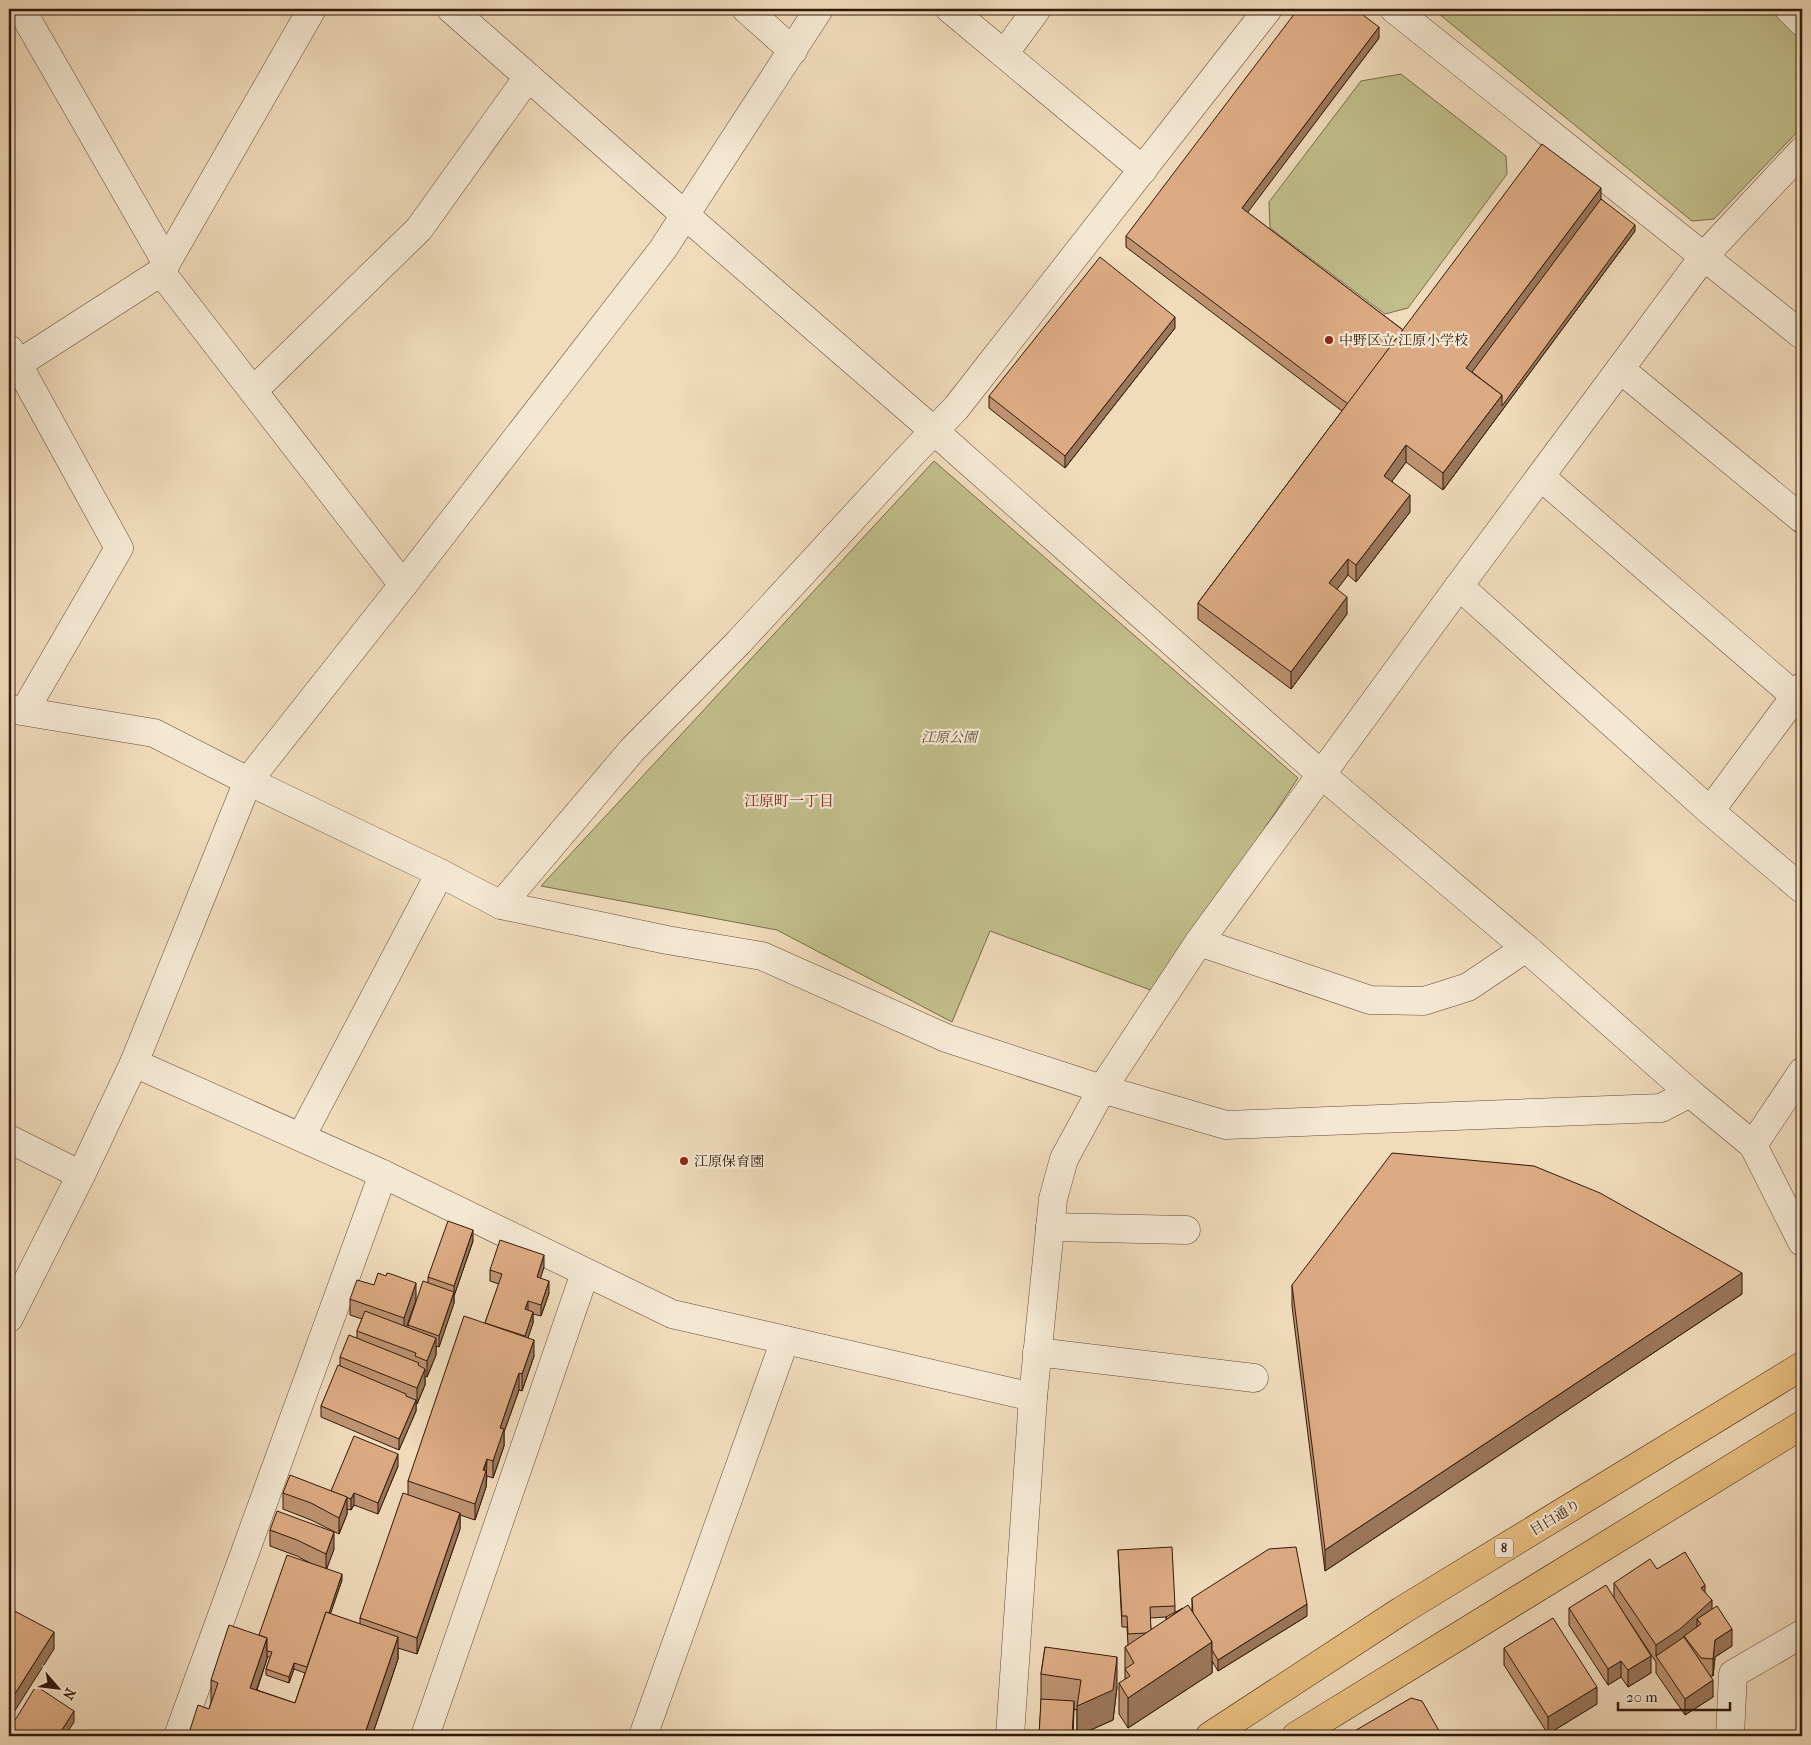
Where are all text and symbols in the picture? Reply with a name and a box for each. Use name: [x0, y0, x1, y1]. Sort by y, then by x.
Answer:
place label: 中野区立 江原小学校: [1339, 332, 1468, 349]
marker: 中野区立 江原小学校: [1323, 334, 1335, 346]
park label: 江原公園: [921, 729, 979, 746]
district label: 江原町一丁目: [744, 792, 834, 810]
place label: 江原保育園: [694, 1153, 764, 1170]
marker: 江原保育園: [678, 1155, 690, 1167]
street label: 目白通り: [1527, 1496, 1584, 1539]
road number: 8: [1495, 1539, 1513, 1558]
north arrow: [32, 1662, 82, 1712]
scale bar: [1618, 1680, 1731, 1712]
text: N: [59, 1685, 79, 1703]
text: 20 m: [1626, 1688, 1658, 1706]

